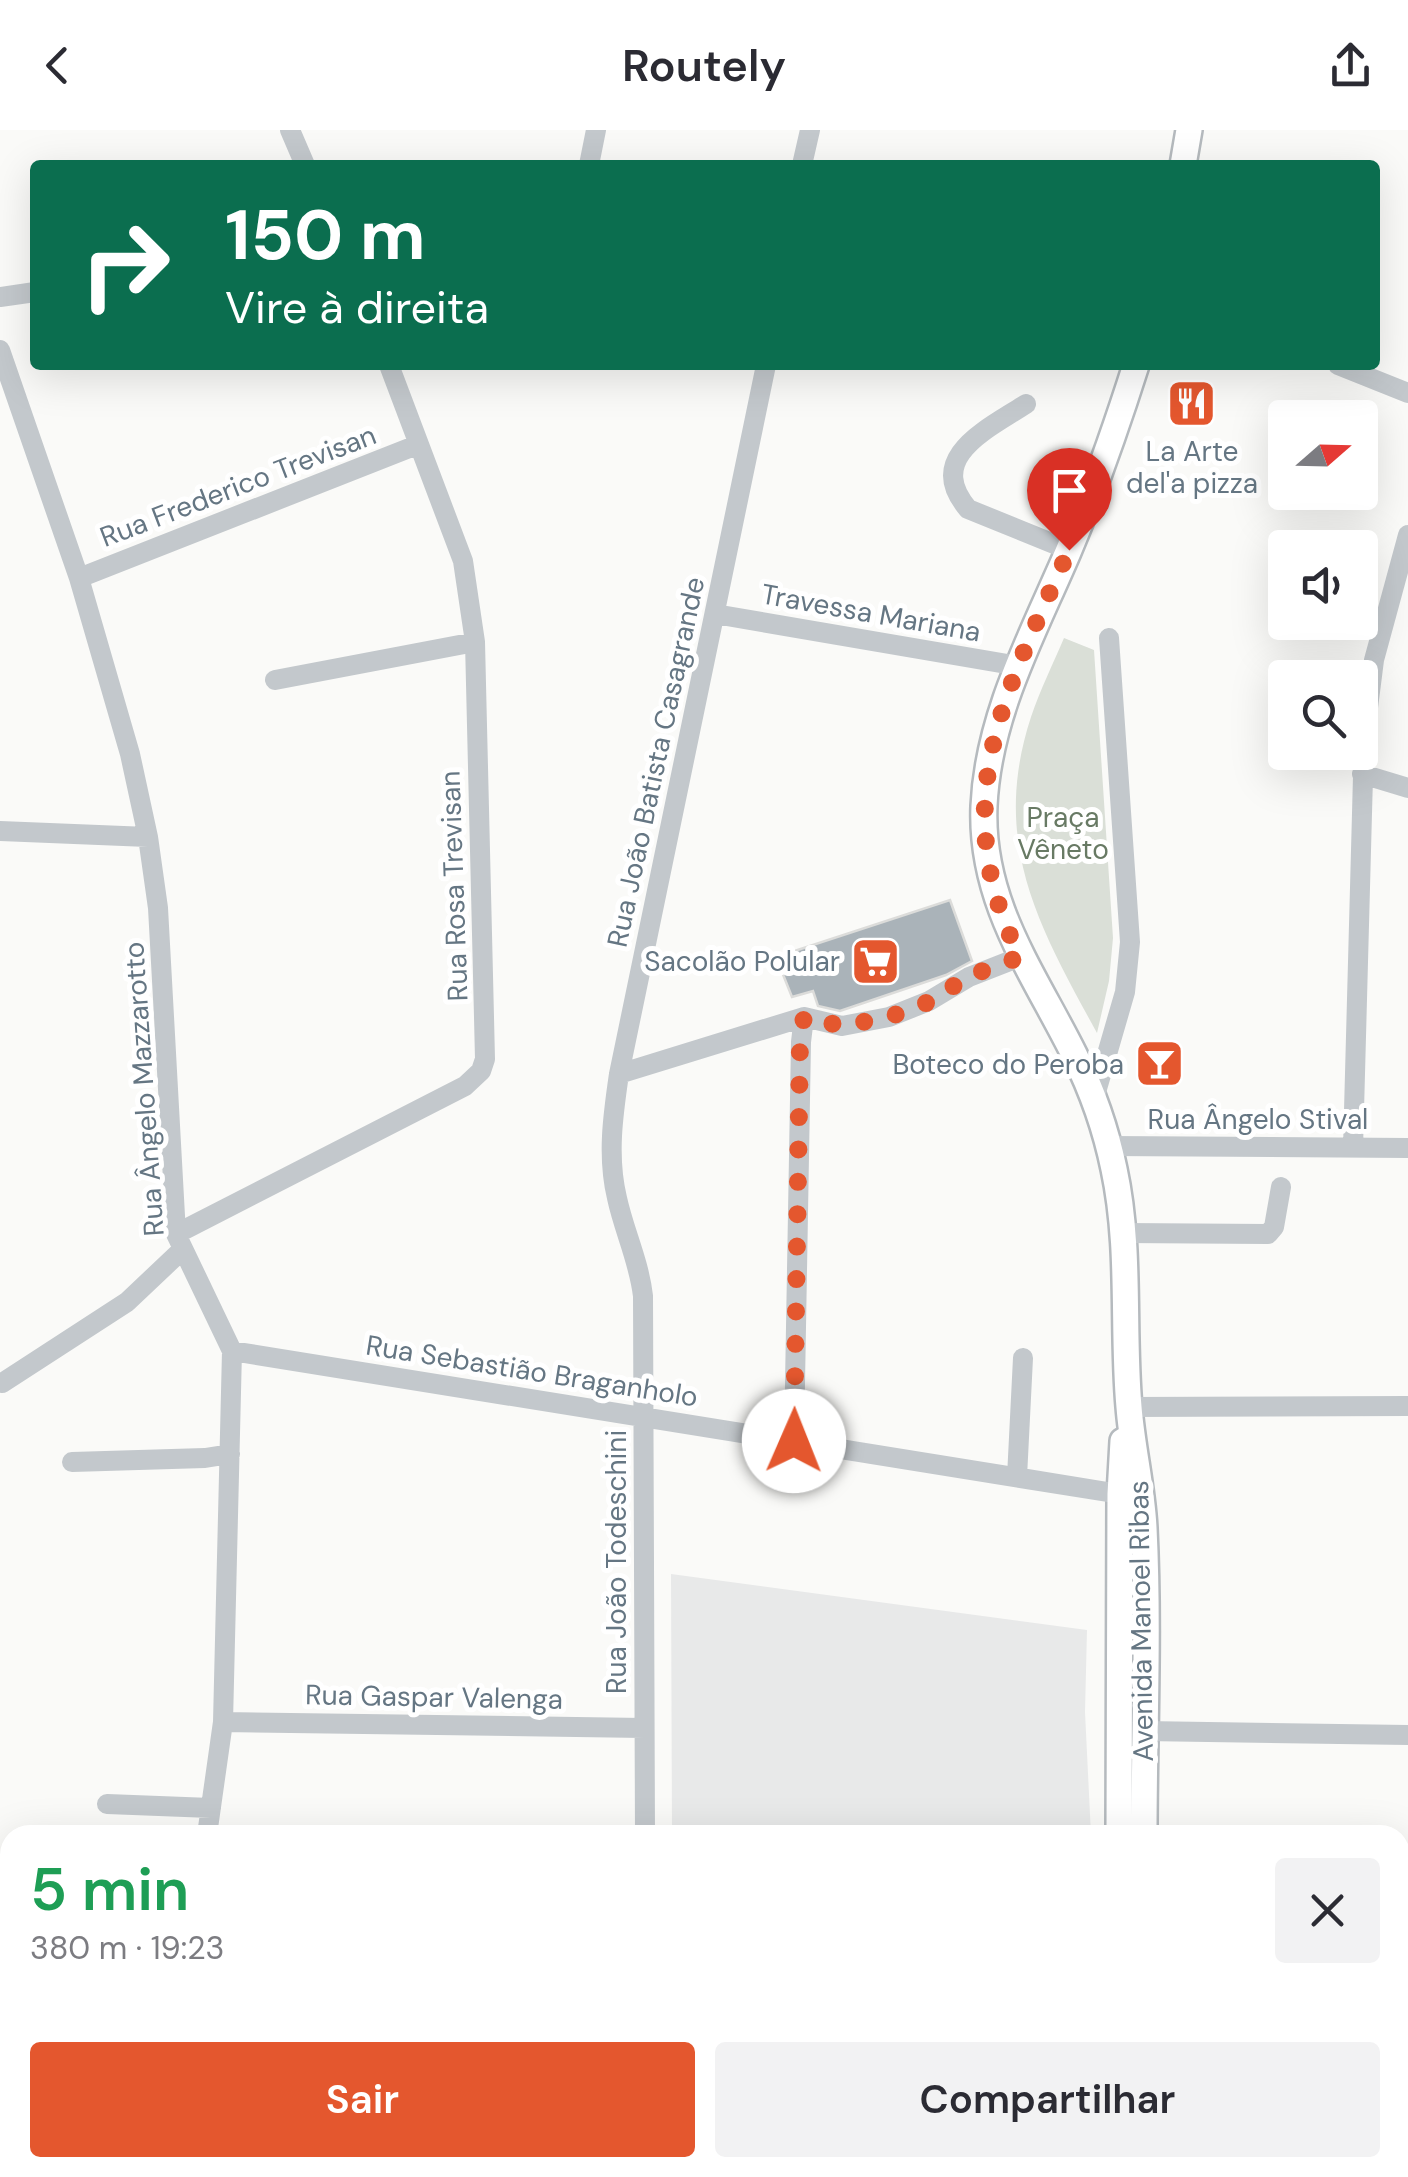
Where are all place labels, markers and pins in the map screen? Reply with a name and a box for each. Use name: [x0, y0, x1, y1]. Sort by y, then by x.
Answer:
restaurant icon: La Arte del'a pizza: [1166, 377, 1218, 429]
place label: La Arte del'a pizza: [1126, 433, 1258, 502]
pin: [1027, 448, 1112, 551]
supermarket icon: Sacolão Polular: [849, 935, 901, 987]
place label: Sacolão Polular: [644, 943, 840, 980]
bar icon: Boteco do Peroba: [1133, 1038, 1185, 1090]
place label: Boteco do Peroba: [892, 1046, 1124, 1083]

